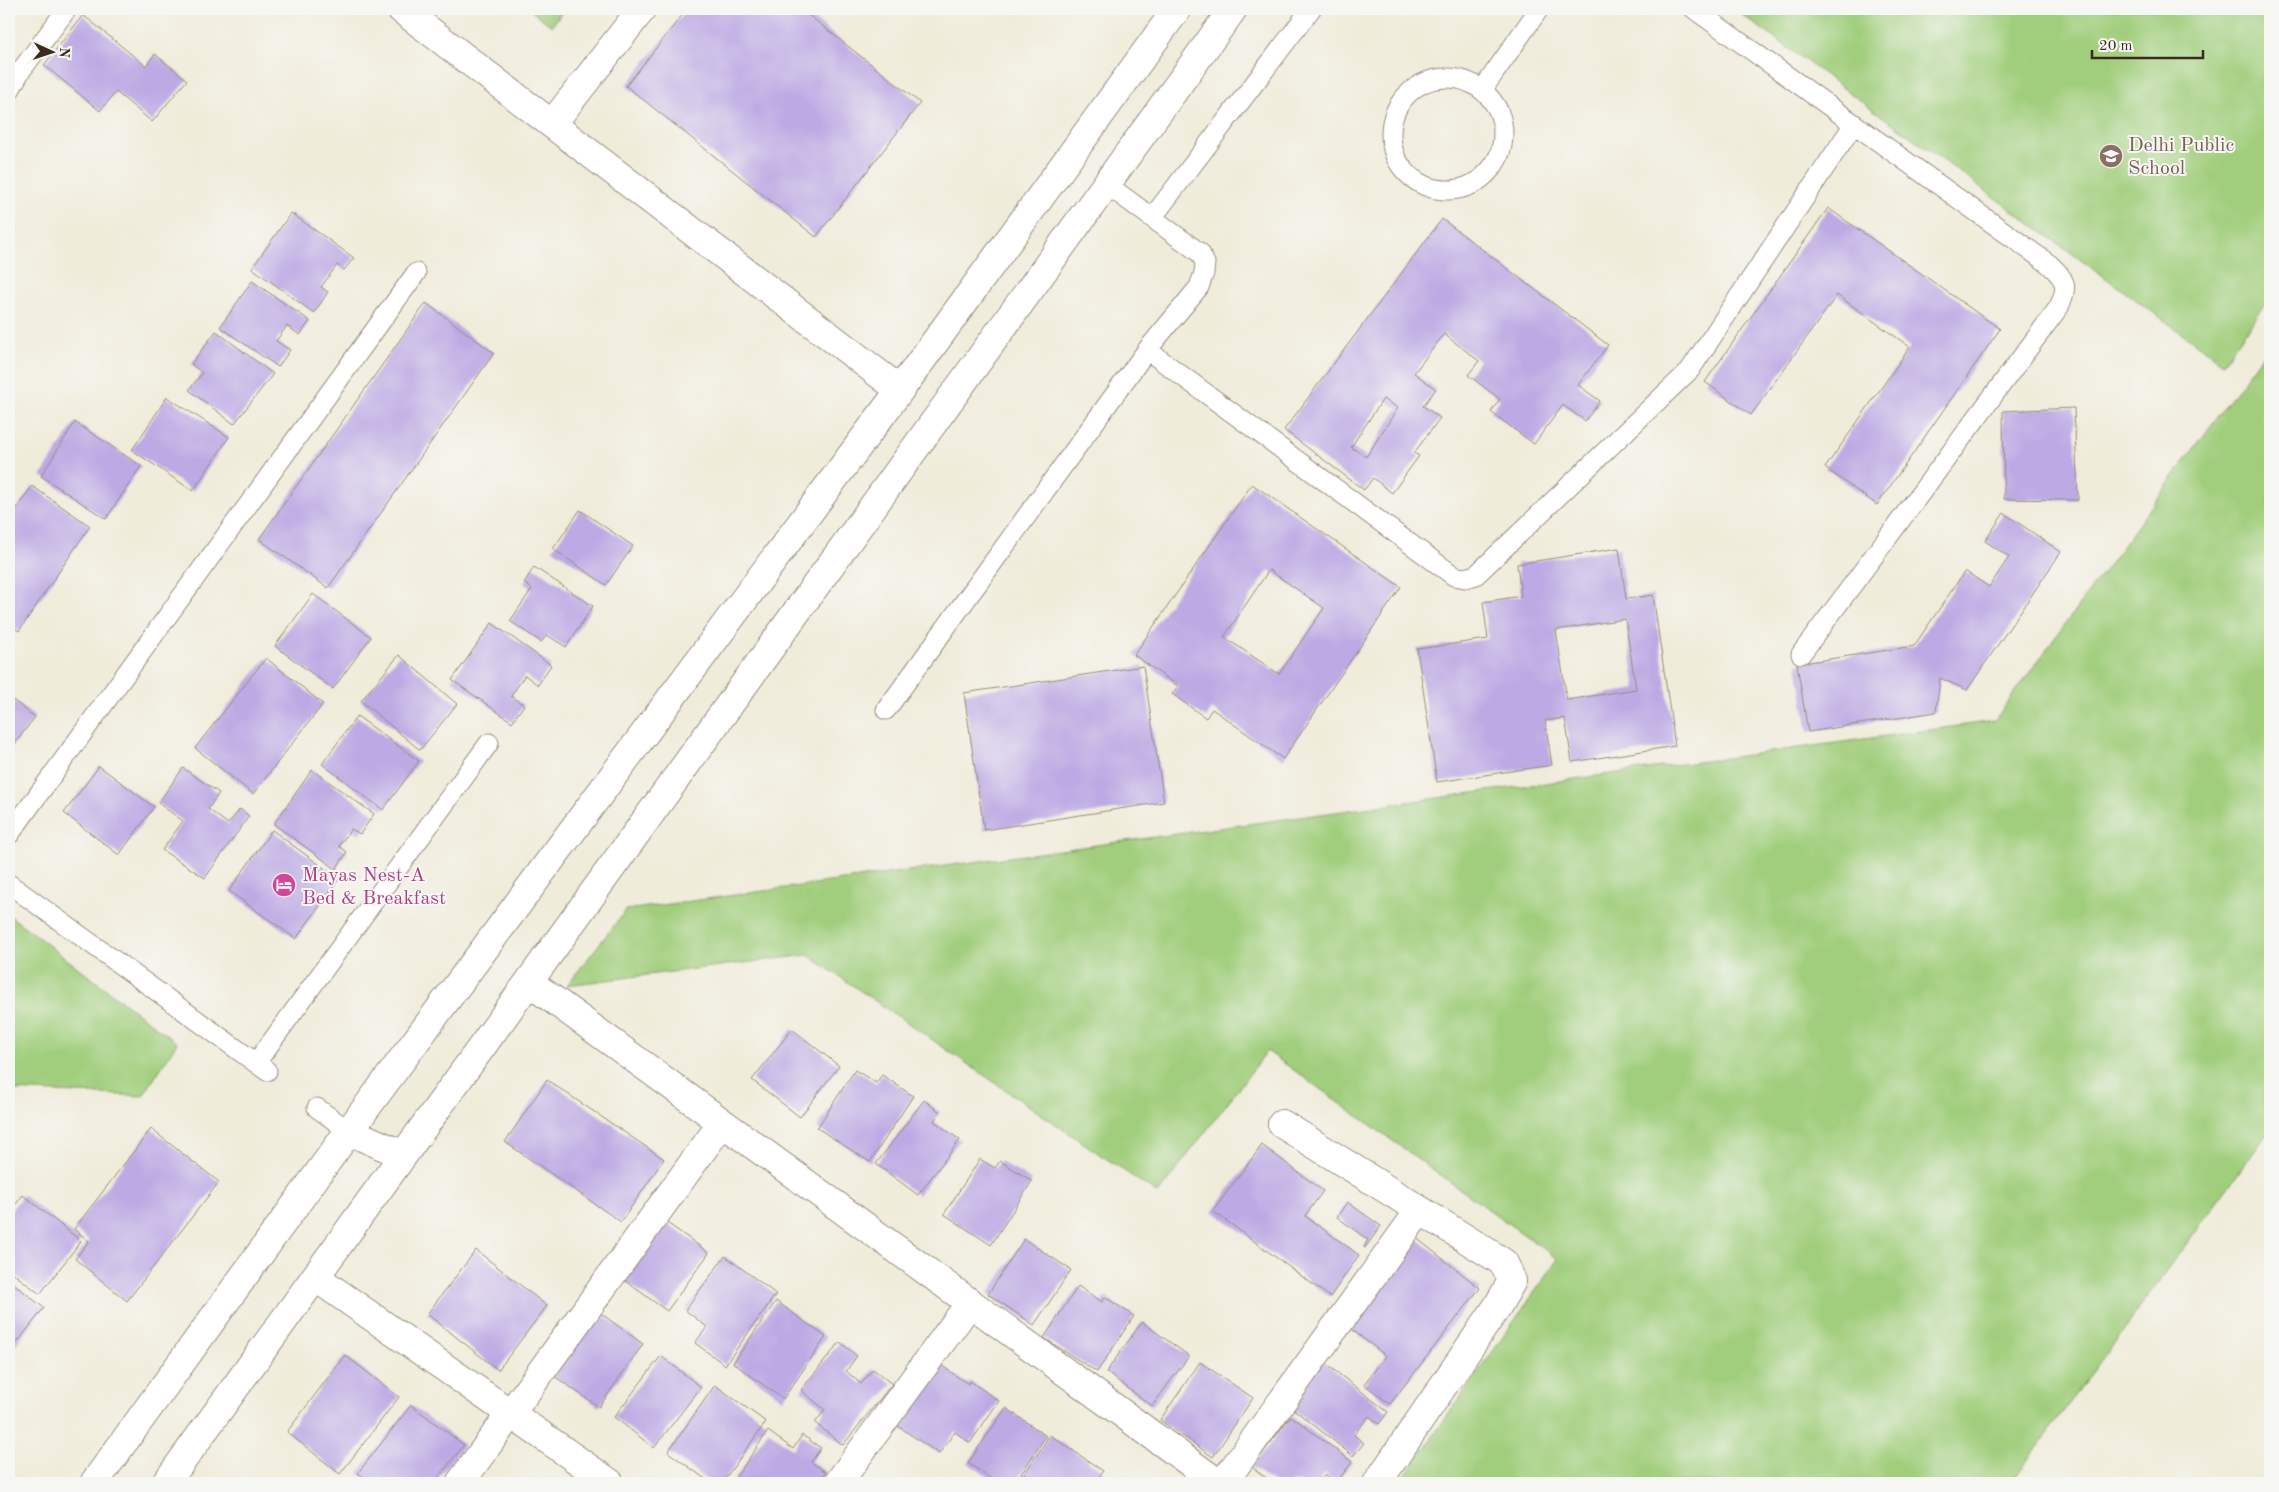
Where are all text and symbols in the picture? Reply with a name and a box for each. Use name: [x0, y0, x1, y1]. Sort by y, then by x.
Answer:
north arrow: [28, 28, 78, 78]
scale bar: [2092, 28, 2203, 60]
text: 20 m: [2099, 39, 2133, 54]
text: N: [57, 47, 71, 59]
place label: Delhi Public School: [2128, 136, 2234, 179]
school or university icon: Delhi Public School: [2098, 143, 2124, 169]
place label: Mayas Nest-A Bed & Breakfast: [302, 866, 446, 909]
hotel icon: Mayas Nest-A Bed & Breakfast: [271, 872, 297, 898]

